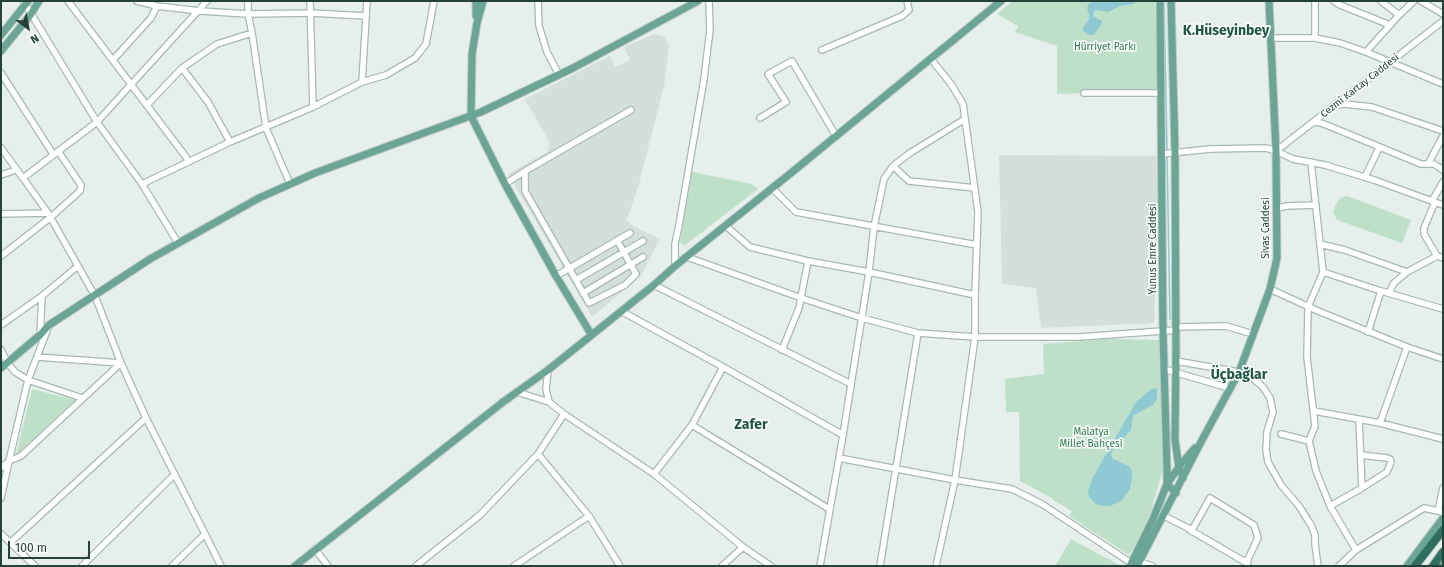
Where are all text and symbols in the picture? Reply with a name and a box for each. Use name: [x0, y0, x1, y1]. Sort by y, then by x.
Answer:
north arrow: [8, 8, 48, 48]
district label: K.Hüseyinbey: [1183, 23, 1269, 39]
text: N: [28, 31, 41, 46]
park label: Hürriyet Parkı: [1074, 41, 1136, 53]
street label: Cezmi Kartay Caddesi: [1318, 52, 1402, 120]
street label: Sivas Caddesi: [1260, 197, 1272, 259]
street label: Yunus Emre Caddesi: [1147, 203, 1159, 295]
district label: Üçbağlar: [1211, 367, 1267, 383]
district label: Zafer: [734, 417, 768, 433]
park label: Malatya Millet Bahçesi: [1059, 426, 1123, 450]
scale bar: [10, 533, 92, 559]
text: 100 m: [15, 541, 47, 555]

